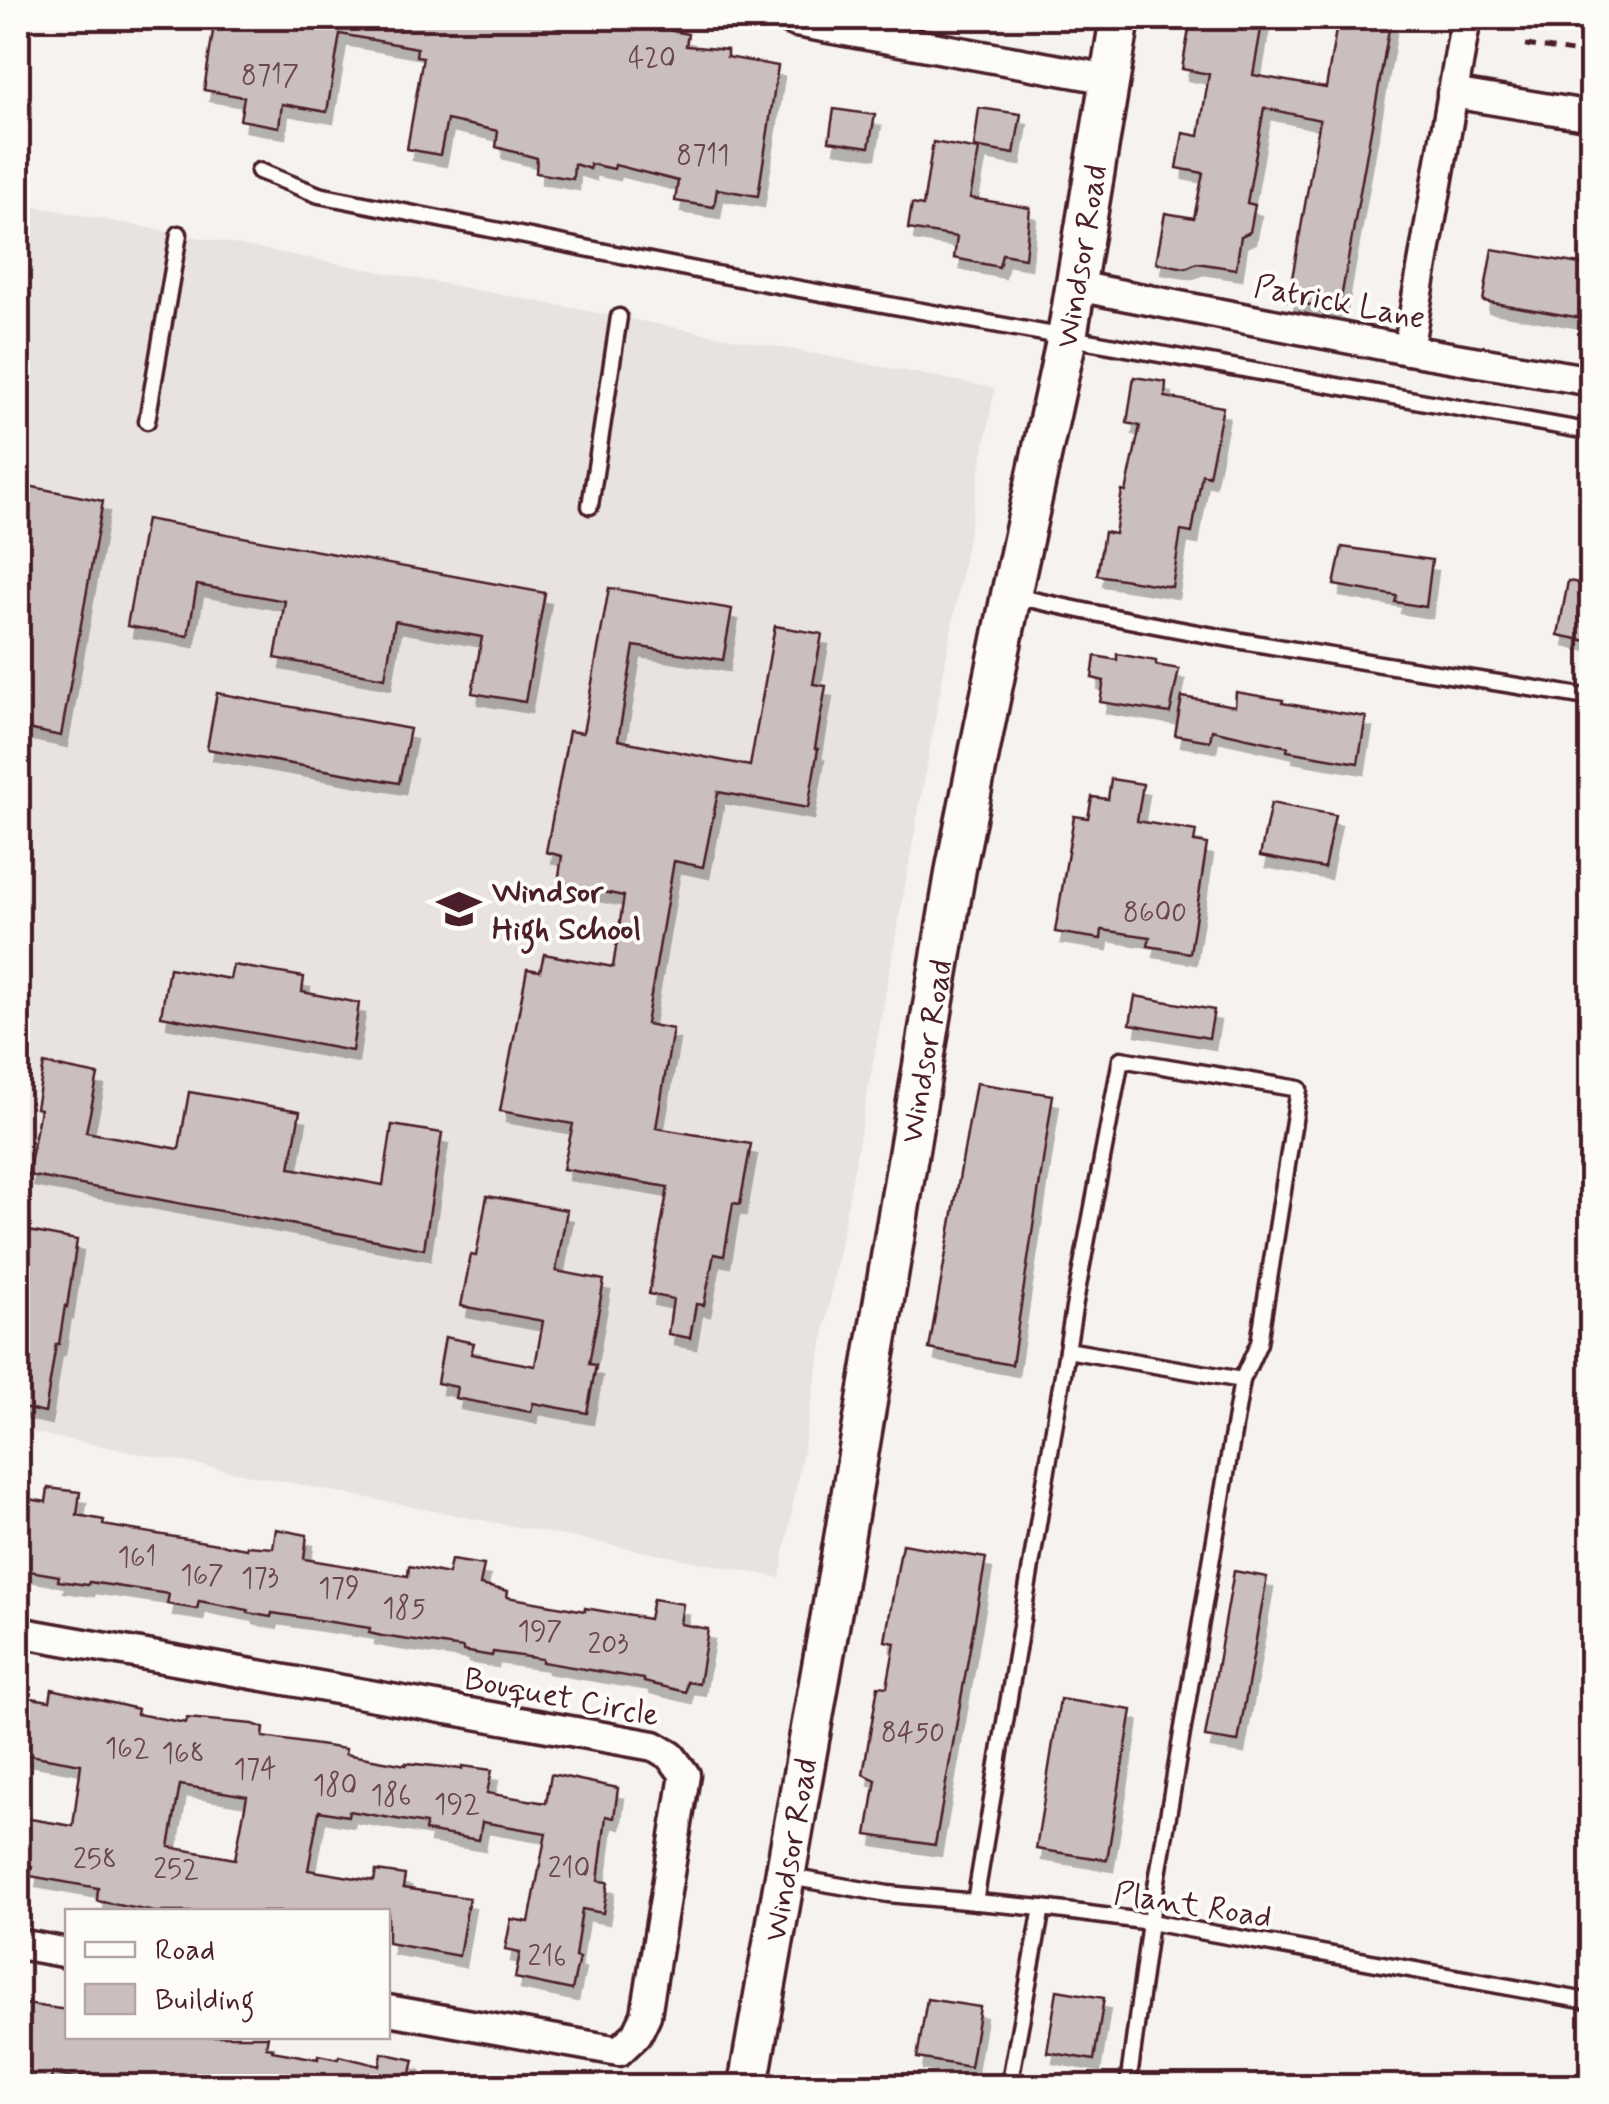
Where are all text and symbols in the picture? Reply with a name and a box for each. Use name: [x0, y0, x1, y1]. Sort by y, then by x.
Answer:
house number: 420: [628, 41, 676, 78]
house number: 8717: [241, 58, 299, 95]
house number: 8711: [676, 138, 730, 175]
street label: Windsor Road: [1046, 162, 1118, 352]
street label: Patrick Lane: [1250, 266, 1429, 340]
place label: Windsor High School: [492, 872, 641, 955]
school or university icon: Windsor High School: [435, 885, 483, 933]
house number: 8600: [1123, 895, 1187, 932]
street label: Windsor Road: [891, 957, 963, 1146]
house number: 161: [118, 1540, 156, 1577]
house number: 167: [180, 1558, 224, 1595]
house number: 173: [241, 1561, 279, 1598]
house number: 179: [318, 1571, 360, 1608]
house number: 185: [382, 1591, 426, 1628]
house number: 197: [518, 1614, 562, 1651]
house number: 203: [587, 1627, 629, 1664]
street label: Bouquet Circle: [460, 1658, 663, 1737]
house number: 8450: [881, 1715, 945, 1752]
house number: 162: [105, 1731, 149, 1768]
house number: 168: [161, 1736, 205, 1773]
house number: 174: [233, 1752, 277, 1789]
street label: Windsor Road: [755, 1755, 828, 1945]
house number: 180: [313, 1768, 357, 1805]
house number: 186: [370, 1778, 412, 1815]
house number: 192: [434, 1787, 480, 1824]
house number: 258: [73, 1842, 117, 1879]
house number: 210: [548, 1851, 590, 1888]
house number: 252: [153, 1852, 199, 1889]
street label: Plant Road: [1111, 1873, 1274, 1939]
legend: [65, 1909, 390, 2039]
text: Road: [155, 1931, 215, 1970]
house number: 216: [528, 1939, 566, 1976]
text: Building: [155, 1981, 254, 2023]

